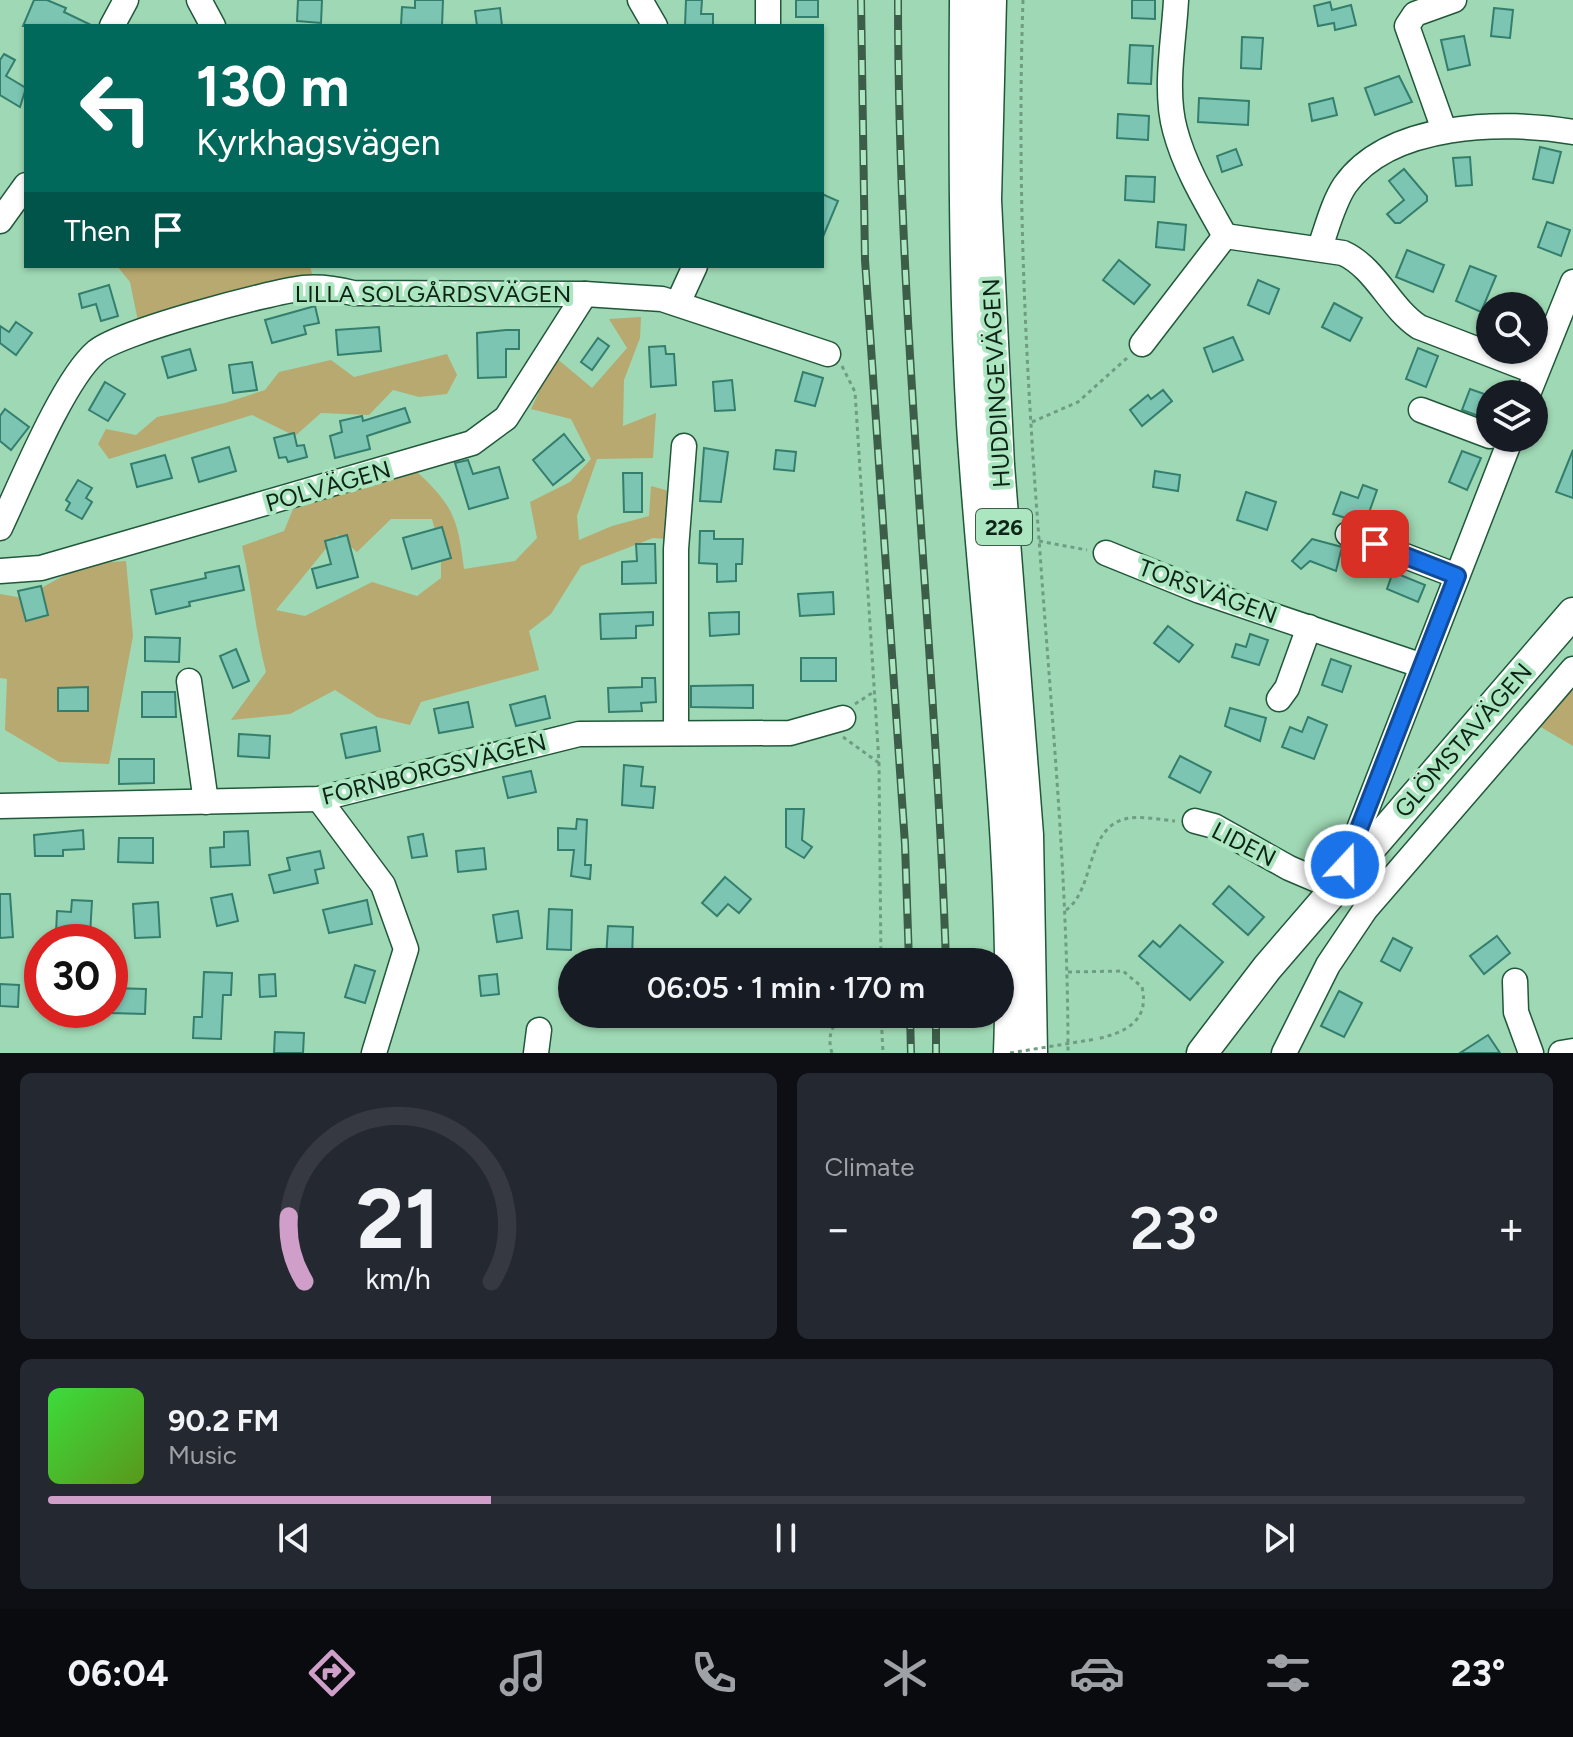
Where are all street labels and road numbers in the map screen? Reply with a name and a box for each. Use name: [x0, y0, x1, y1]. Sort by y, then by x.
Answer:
street label: HUDDINGEVÄGEN: [976, 278, 1016, 488]
street label: LILLA SOLGÅRDSVÄGEN: [295, 279, 571, 308]
street label: POLVÄGEN: [262, 454, 394, 518]
road number: 226: [976, 509, 1032, 545]
street label: TORSVÄGEN: [1135, 552, 1281, 630]
street label: GLÖMSTAVÄGEN: [1388, 657, 1538, 823]
street label: FORNBORGSVÄGEN: [319, 727, 549, 811]
street label: LIDEN: [1207, 816, 1281, 872]

